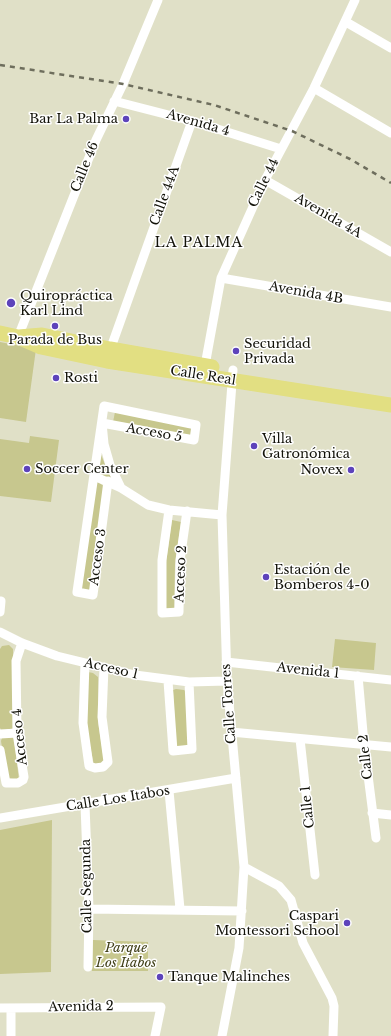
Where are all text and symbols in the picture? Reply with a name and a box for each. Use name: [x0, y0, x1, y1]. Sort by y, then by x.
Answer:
street label: Avenida 4: [165, 107, 231, 139]
place label: Bar La Palma: [29, 111, 118, 127]
marker: Bar La Palma: [121, 114, 131, 124]
street label: Calle 46: [68, 139, 102, 195]
street label: Calle 44: [245, 156, 283, 210]
street label: Calle 44A: [147, 164, 183, 228]
street label: Avenida 4A: [292, 190, 364, 242]
district label: LA PALMA: [155, 235, 243, 251]
street label: Avenida 4B: [268, 279, 344, 307]
place label: Quiropráctica Karl Lind: [20, 288, 113, 319]
marker: Quiropráctica Karl Lind: [5, 297, 17, 309]
marker: Parada de Bus: [50, 321, 60, 331]
place label: Parada de Bus: [8, 332, 102, 348]
place label: Securidad Privada: [244, 336, 311, 367]
marker: Securidad Privada: [231, 346, 241, 356]
street label: Calle Real: [169, 363, 237, 389]
place label: Rosti: [64, 370, 98, 386]
marker: Rosti: [51, 373, 61, 383]
street label: Acceso 5: [125, 420, 183, 446]
place label: Villa Gatronómica: [262, 431, 350, 462]
marker: Villa Gatronómica: [249, 441, 259, 451]
place label: Soccer Center: [35, 461, 129, 477]
place label: Novex: [301, 462, 343, 478]
marker: Soccer Center: [22, 464, 32, 474]
marker: Novex: [346, 465, 356, 475]
street label: Acceso 3: [86, 528, 110, 586]
street label: Acceso 2: [172, 545, 190, 603]
place label: Estación de Bomberos 4-0: [274, 562, 369, 593]
marker: Estación de Bomberos 4-0: [261, 572, 271, 582]
street label: Acceso 1: [82, 655, 140, 683]
street label: Avenida 1: [276, 660, 340, 682]
street label: Calle Torres: [218, 663, 240, 745]
street label: Acceso 4: [9, 708, 31, 766]
street label: Calle 2: [356, 734, 376, 780]
street label: Calle Los Itabos: [65, 783, 171, 815]
street label: Calle 1: [298, 785, 318, 829]
street label: Calle Segunda: [78, 839, 96, 933]
place label: Caspari Montessori School: [215, 908, 339, 939]
marker: Caspari Montessori School: [342, 918, 352, 928]
park label: Parque Los Itabos: [96, 940, 156, 971]
place label: Tanque Malinches: [168, 969, 290, 985]
marker: Tanque Malinches: [155, 972, 165, 982]
street label: Avenida 2: [48, 999, 114, 1015]

